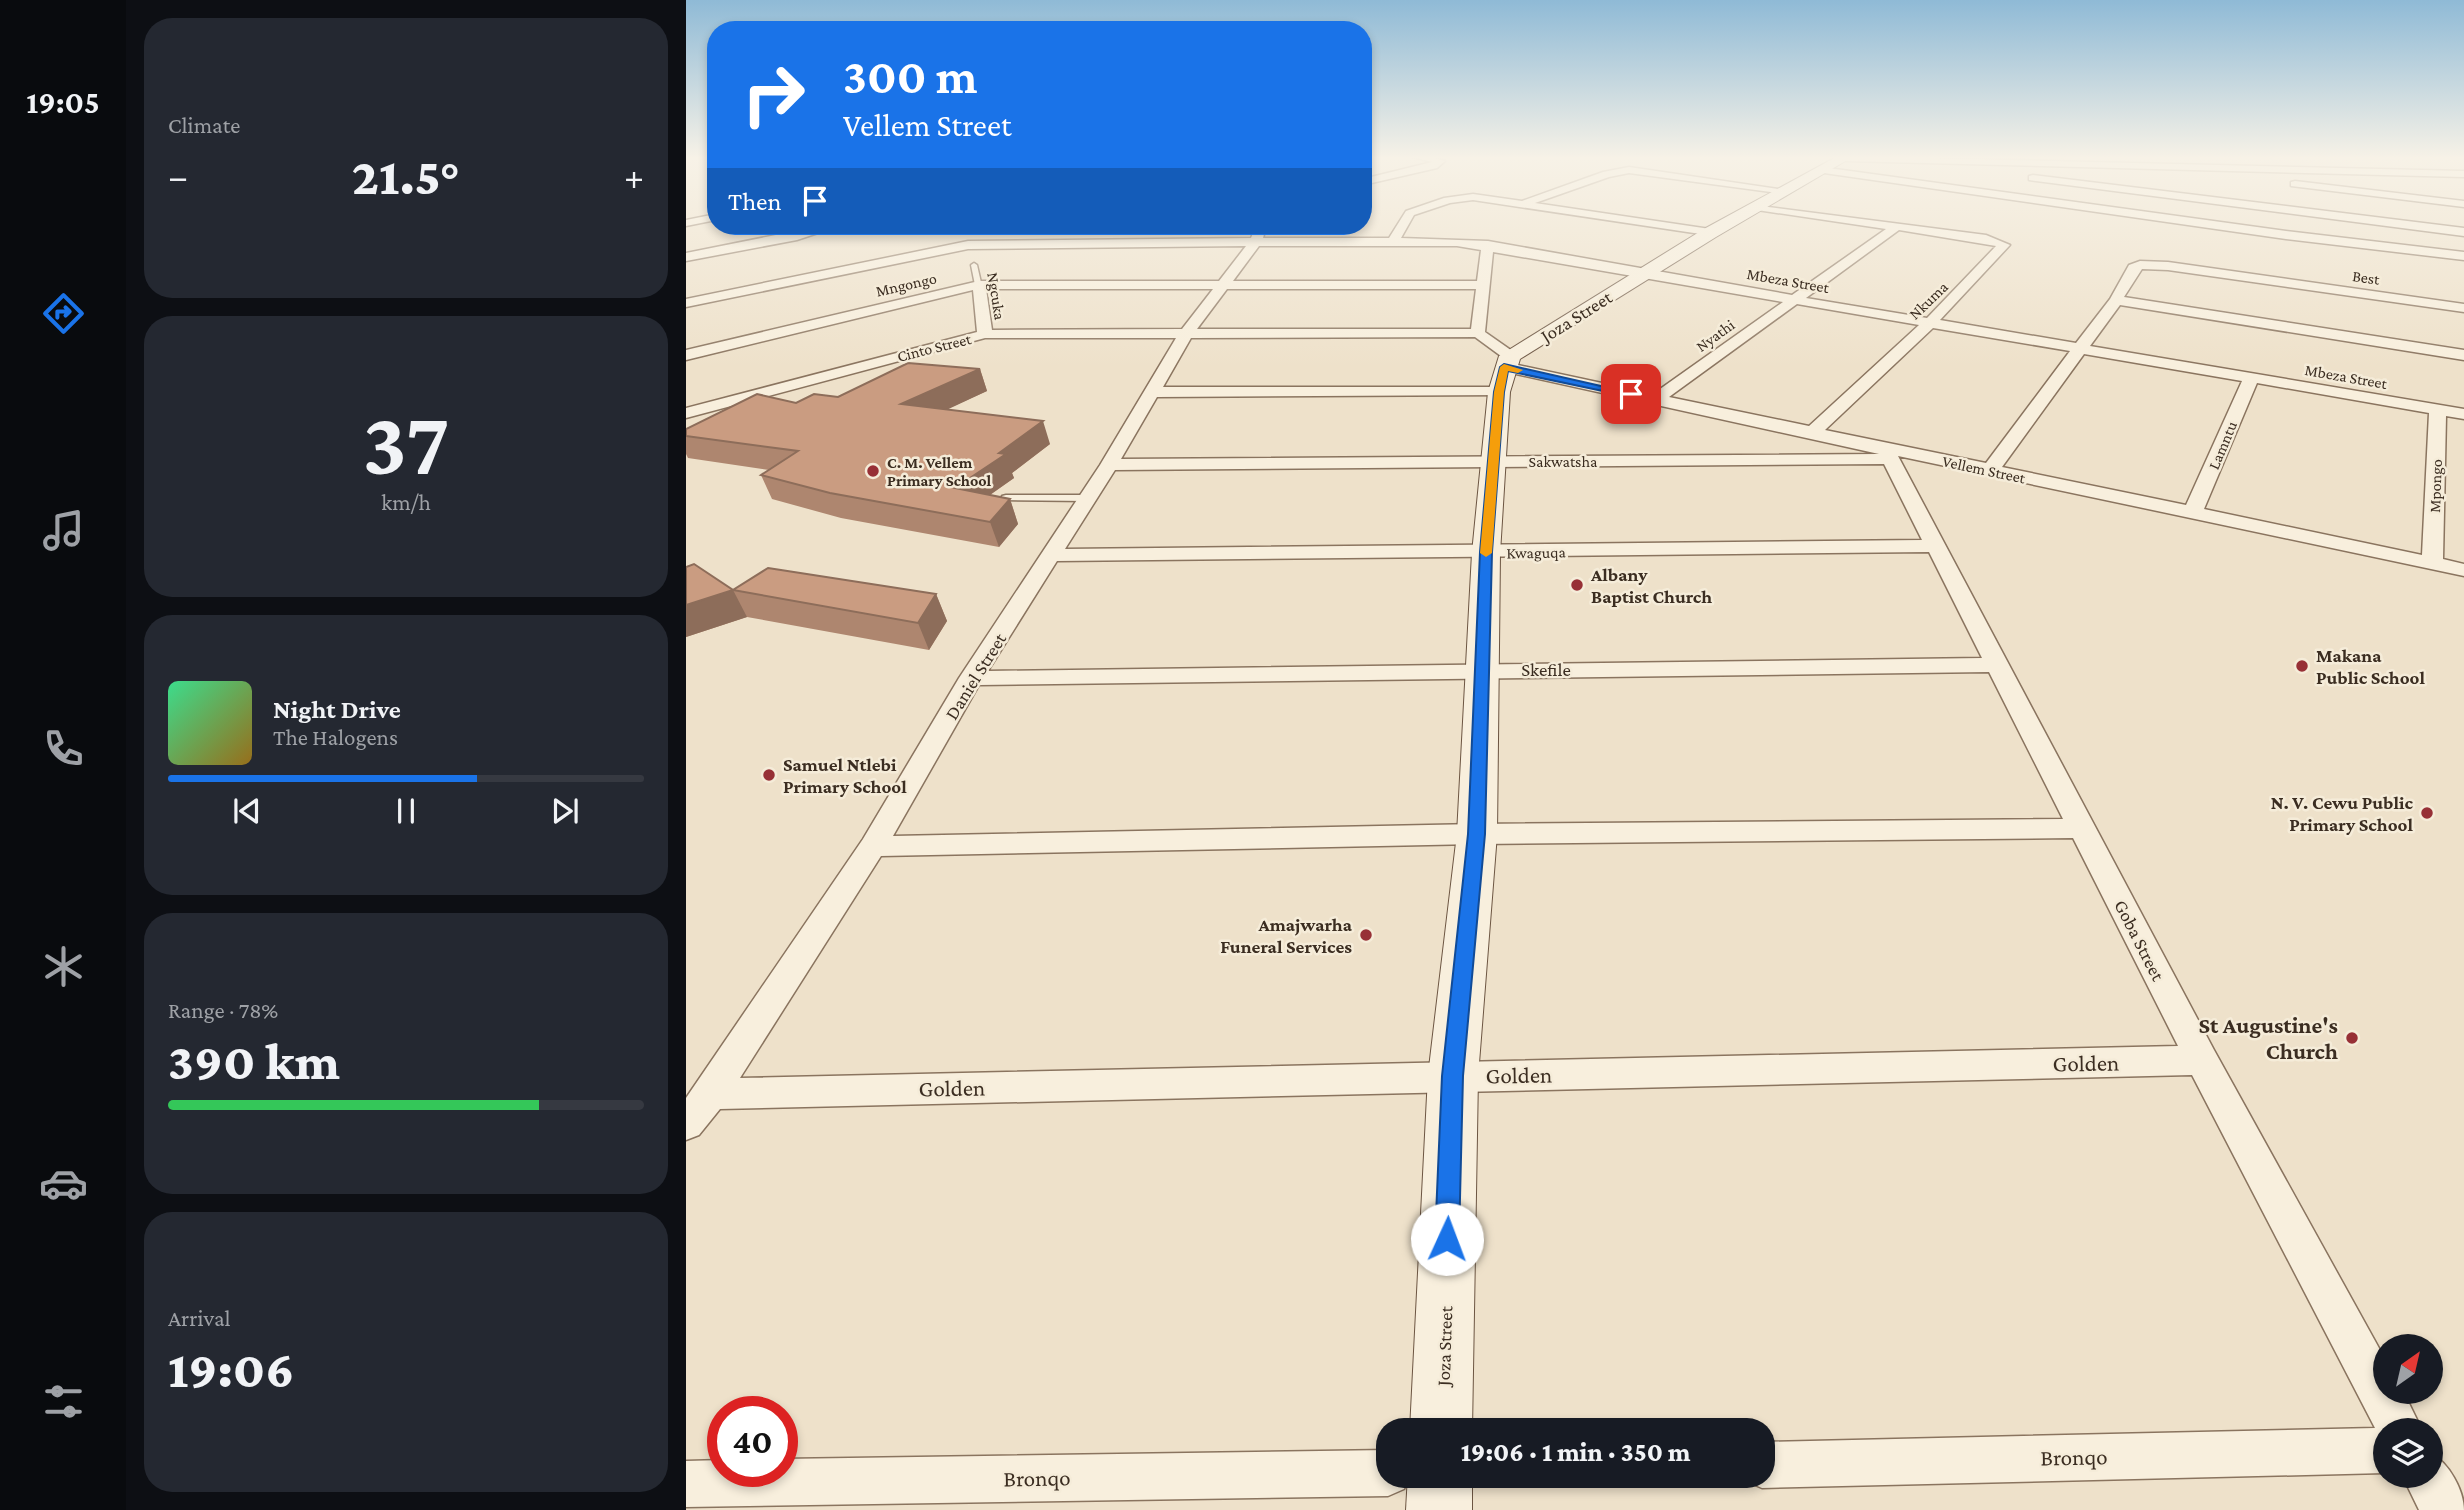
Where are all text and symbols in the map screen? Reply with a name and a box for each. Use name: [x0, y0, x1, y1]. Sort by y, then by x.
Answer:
icon: right: [728, 49, 819, 140]
text: 300 m: [843, 49, 977, 104]
text: 19:05: [26, 84, 100, 120]
text: Vellem Street: [843, 107, 1012, 143]
text: Climate: [168, 112, 240, 138]
text: 21.5°: [352, 147, 460, 205]
text: −: [168, 155, 188, 197]
text: +: [624, 155, 644, 197]
icon: arrive: [796, 182, 834, 220]
text: Then: [728, 187, 782, 216]
street label: Mbeza Street: [1745, 265, 1831, 296]
street label: Best: [2351, 267, 2381, 288]
street label: Mngongo: [874, 269, 938, 301]
street label: Ngcuka: [983, 271, 1009, 322]
street label: Nkuma: [1906, 278, 1952, 323]
street label: Joza Street: [1535, 286, 1616, 348]
icon: directions: [39, 289, 88, 338]
street label: Nyathi: [1693, 316, 1738, 356]
street label: Cinto Street: [895, 330, 974, 365]
street label: Mbeza Street: [2303, 361, 2389, 392]
pin: [1601, 364, 1661, 424]
icon: arrive: [1612, 375, 1650, 413]
text: 37: [362, 392, 450, 494]
street label: Lamntu: [2205, 418, 2240, 472]
street label: Vellem Street: [1941, 452, 2028, 487]
street label: Sakwatsha: [1529, 453, 1598, 470]
place label: C. M. Vellem Primary School: [887, 454, 992, 489]
street label: Mpongo: [2426, 459, 2446, 513]
marker: C. M. Vellem Primary School: [865, 463, 881, 479]
text: km/h: [381, 489, 431, 515]
icon: music: [39, 506, 88, 555]
street label: Kwaguqa: [1506, 543, 1566, 563]
place label: Albany Baptist Church: [1590, 564, 1712, 607]
marker: Albany Baptist Church: [1569, 577, 1585, 593]
street label: Daniel Street: [941, 629, 1011, 723]
place label: Makana Public School: [2316, 645, 2425, 688]
marker: Makana Public School: [2294, 658, 2310, 674]
street label: Skefile: [1521, 659, 1571, 680]
text: Night Drive: [273, 695, 401, 724]
icon: phone: [39, 724, 88, 773]
text: The Halogens: [273, 724, 398, 750]
place label: Samuel Ntlebi Primary School: [783, 754, 907, 797]
marker: Samuel Ntlebi Primary School: [761, 767, 777, 783]
icon: previous: [228, 792, 266, 830]
icon: pause: [387, 792, 425, 830]
icon: next: [546, 792, 584, 830]
place label: N. V. Cewu Public Primary School: [2271, 792, 2413, 835]
marker: N. V. Cewu Public Primary School: [2419, 805, 2435, 821]
street label: Goba Street: [2110, 896, 2169, 985]
place label: Amajwarha Funeral Services: [1220, 914, 1353, 957]
marker: Amajwarha Funeral Services: [1358, 927, 1374, 943]
icon: climate: [39, 942, 88, 991]
text: Range · 78%: [168, 997, 278, 1023]
place label: St Augustine's Church: [2199, 1012, 2338, 1064]
marker: St Augustine's Church: [2344, 1030, 2360, 1046]
text: 390 km: [168, 1032, 340, 1090]
street label: Golden: [2052, 1049, 2120, 1077]
street label: Golden: [1485, 1061, 1553, 1089]
street label: Golden: [918, 1074, 986, 1102]
icon: car: [39, 1159, 88, 1208]
position arrow: [1410, 1202, 1484, 1276]
text: Arrival: [168, 1305, 231, 1331]
street label: Joza Street: [1433, 1305, 1456, 1388]
north arrow: [2373, 1334, 2443, 1404]
map controls: [2373, 1334, 2443, 1488]
text: 19:06: [168, 1340, 294, 1398]
icon: filters: [39, 1377, 88, 1426]
speed limit sign: 40: [707, 1396, 798, 1487]
button: layers: [2373, 1418, 2443, 1488]
text: 19:06 · 1 min · 350 m: [1461, 1438, 1690, 1467]
street label: Bronqo: [2040, 1443, 2108, 1471]
street label: Bronqo: [1003, 1464, 1071, 1492]

